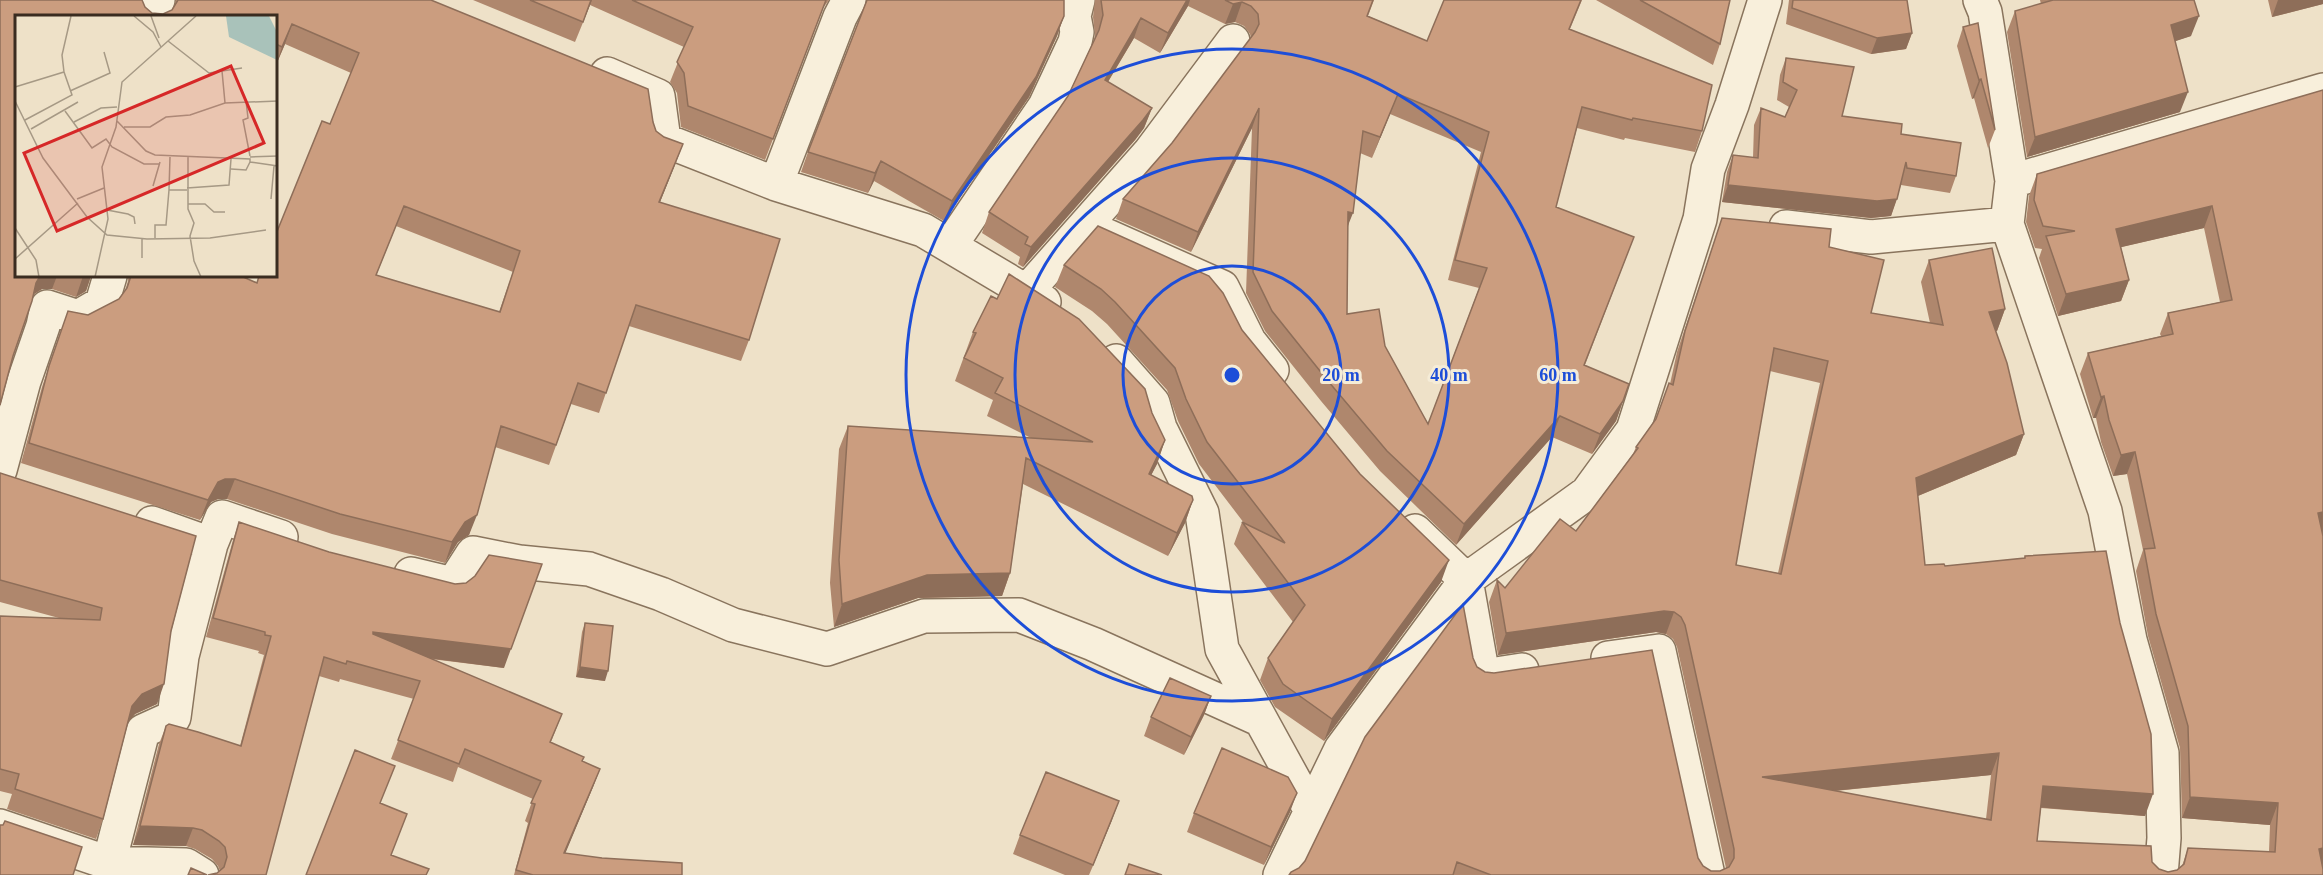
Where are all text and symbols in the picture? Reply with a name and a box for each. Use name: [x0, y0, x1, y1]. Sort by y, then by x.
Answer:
inset map: [15, 15, 278, 278]
centre of rings: [1222, 365, 1242, 385]
text: 20 m: [1322, 365, 1360, 385]
text: 40 m: [1430, 365, 1468, 385]
text: 60 m: [1539, 365, 1577, 385]

